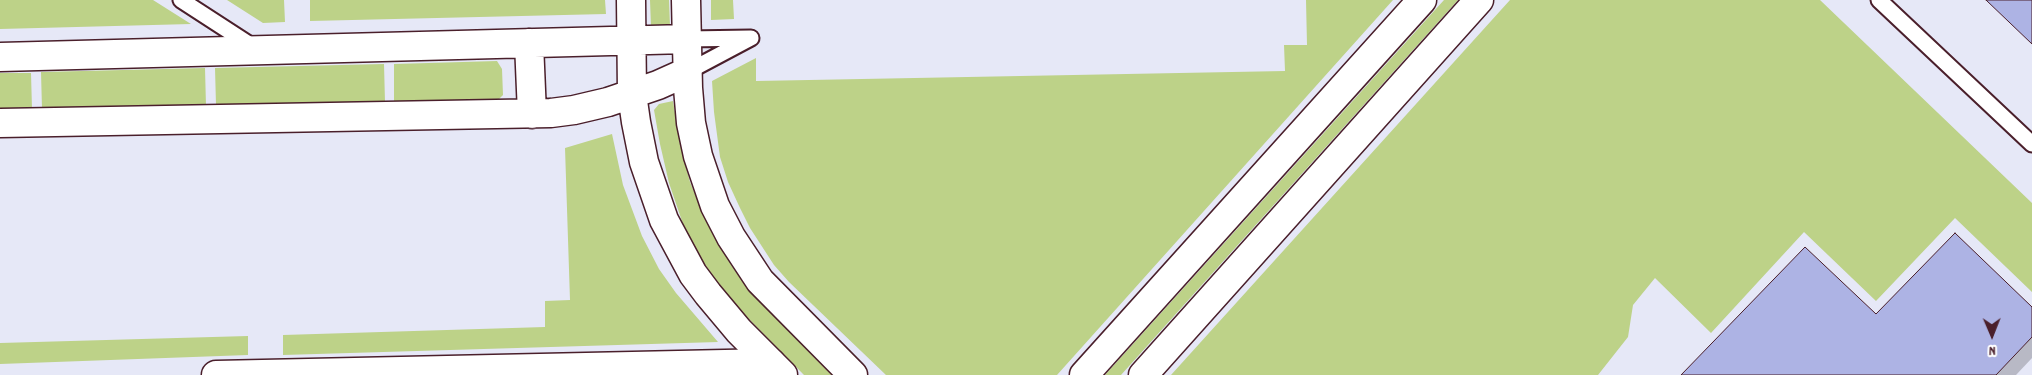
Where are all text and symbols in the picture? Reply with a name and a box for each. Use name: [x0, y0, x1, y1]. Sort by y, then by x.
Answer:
north arrow: [1967, 310, 2017, 360]
text: N: [1989, 340, 1996, 360]

